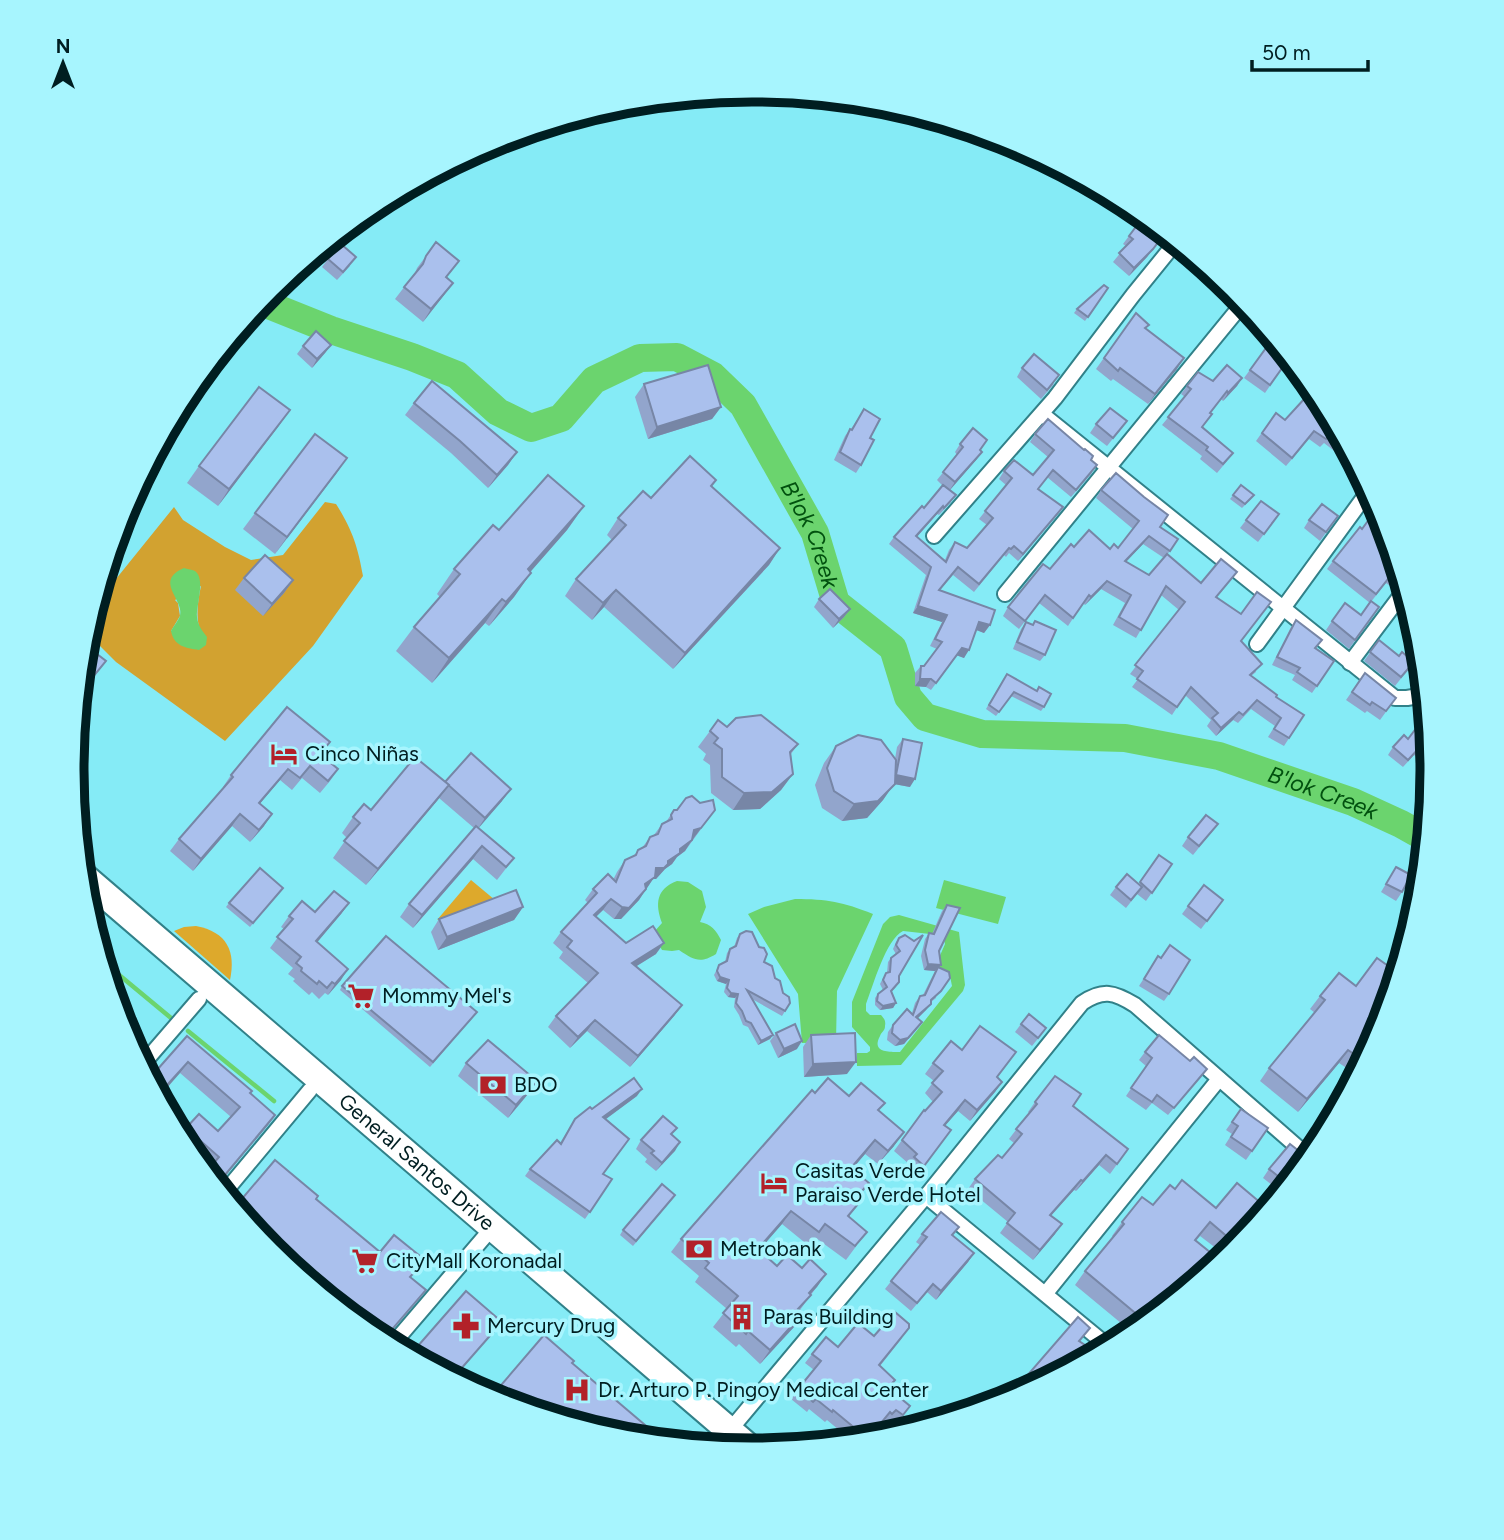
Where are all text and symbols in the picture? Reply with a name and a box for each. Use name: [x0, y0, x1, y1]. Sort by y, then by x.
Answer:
north arrow: [28, 28, 98, 98]
scale bar: [1252, 28, 1368, 72]
text: N: [56, 35, 70, 58]
text: 50 m: [1262, 40, 1311, 65]
water label: B'lok Creek: [774, 476, 845, 592]
hotel icon: Cinco Niñas: [269, 739, 299, 769]
place label: Cinco Niñas: [305, 741, 419, 766]
water label: B'lok Creek: [1264, 760, 1383, 826]
supermarket icon: Mommy Mel's: [346, 981, 376, 1011]
place label: Mommy Mel's: [382, 983, 512, 1008]
bank icon: BDO: [478, 1070, 508, 1100]
place label: BDO: [514, 1072, 558, 1097]
street label: General Santos Drive: [334, 1088, 500, 1236]
place label: Casitas Verde Paraiso Verde Hotel: [795, 1158, 981, 1207]
hotel icon: Casitas Verde Paraiso Verde Hotel: [759, 1168, 789, 1198]
bank icon: Metrobank: [684, 1234, 714, 1264]
place label: Metrobank: [720, 1236, 822, 1261]
supermarket icon: CityMall Koronadal: [350, 1246, 380, 1276]
place label: CityMall Koronadal: [386, 1248, 562, 1273]
building icon: Paras Building: [727, 1302, 757, 1332]
place label: Paras Building: [763, 1304, 894, 1329]
pharmacy icon: Mercury Drug: [451, 1311, 481, 1341]
place label: Mercury Drug: [487, 1313, 615, 1338]
hospital icon: Dr. Arturo P. Pingoy Medical Center: [562, 1375, 592, 1405]
place label: Dr. Arturo P. Pingoy Medical Center: [598, 1377, 929, 1402]

